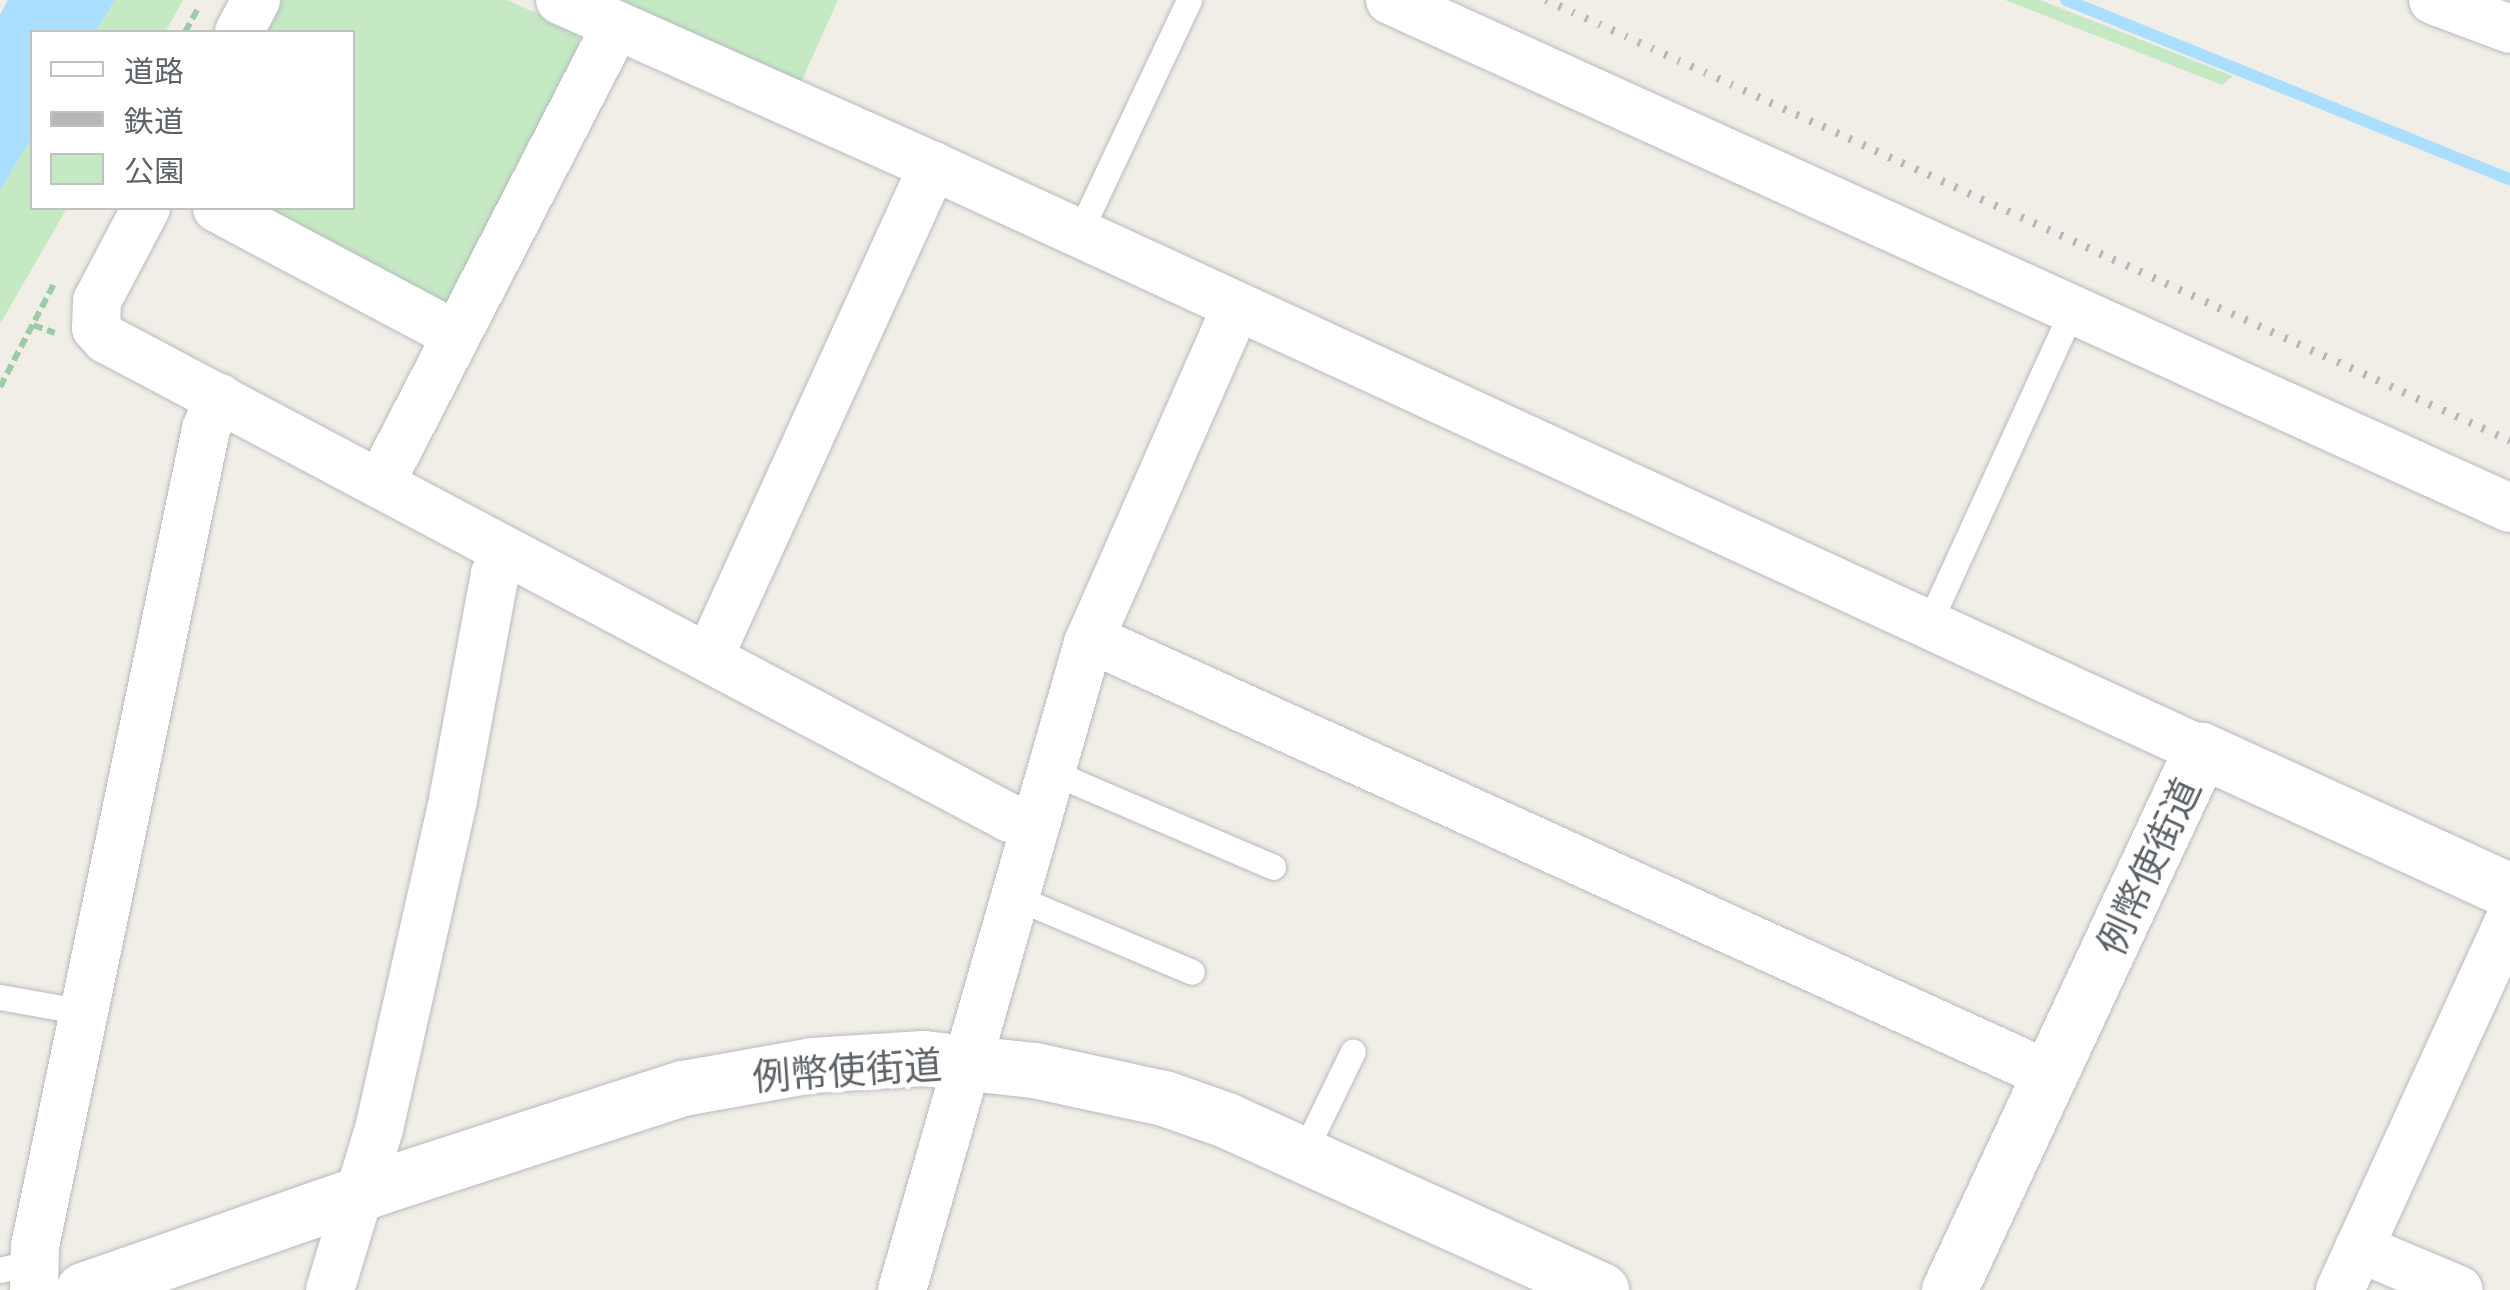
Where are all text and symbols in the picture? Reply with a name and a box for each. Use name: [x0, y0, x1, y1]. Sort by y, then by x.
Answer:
legend: [30, 30, 355, 210]
text: 道路: [124, 51, 184, 88]
text: 鉄道: [124, 101, 184, 138]
text: 公園: [124, 151, 184, 188]
street label: 例幣使街道: [2086, 770, 2208, 962]
street label: 例幣使街道: [751, 1040, 943, 1098]

